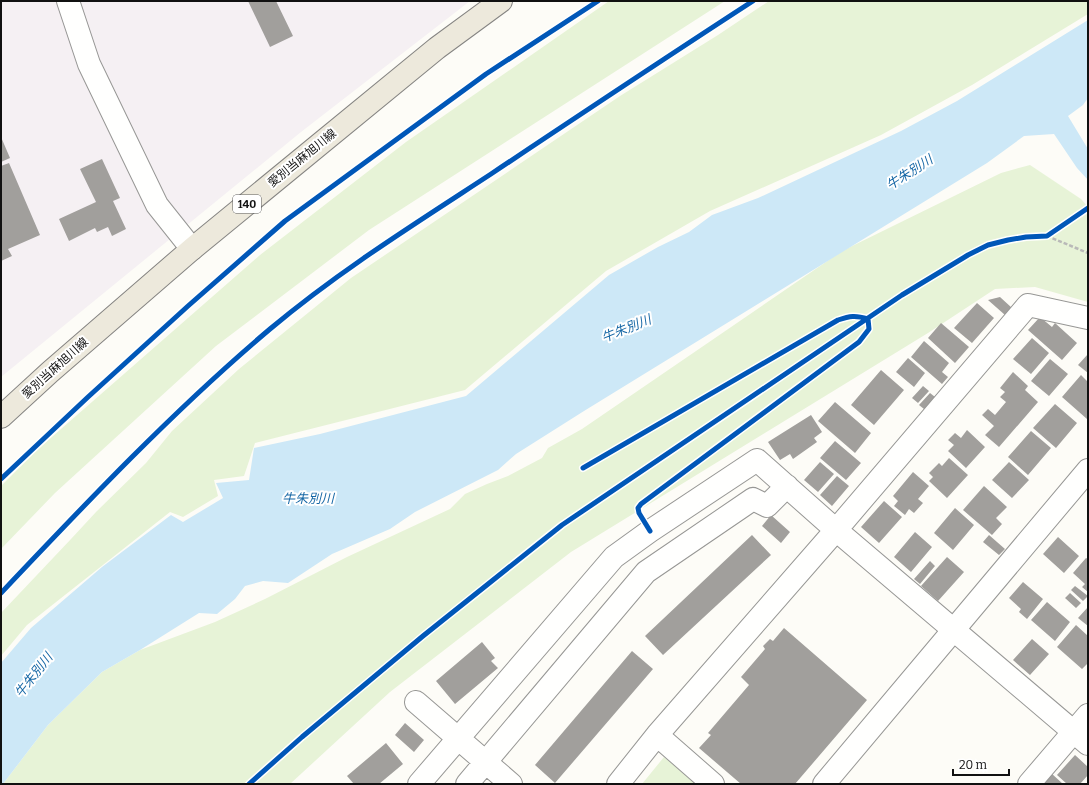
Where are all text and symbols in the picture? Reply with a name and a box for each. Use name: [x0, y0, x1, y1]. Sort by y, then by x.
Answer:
street label: 愛別当麻旭川線: [265, 126, 339, 190]
water label: 牛朱別川: [883, 151, 937, 193]
road number: 140: [233, 195, 261, 213]
water label: 牛朱別川: [599, 311, 655, 345]
street label: 愛別当麻旭川線: [19, 335, 91, 401]
water label: 牛朱別川: [282, 491, 336, 506]
water label: 牛朱別川: [11, 649, 57, 700]
scale bar: [953, 751, 1009, 777]
text: 20 m: [959, 758, 988, 772]

